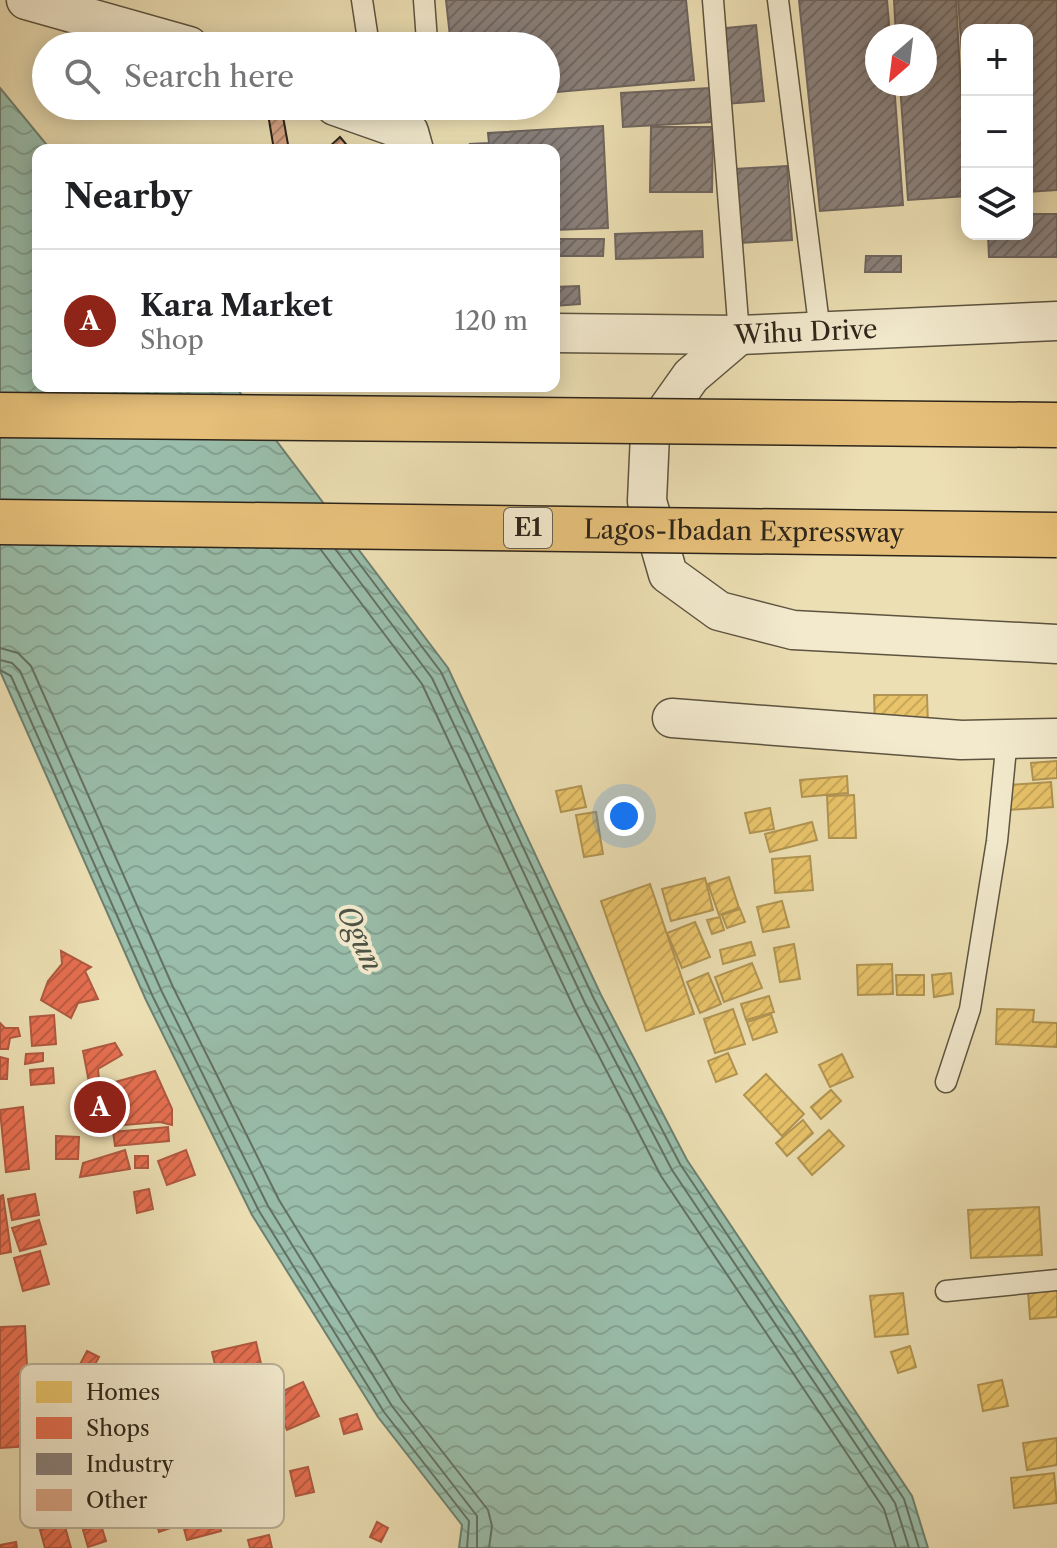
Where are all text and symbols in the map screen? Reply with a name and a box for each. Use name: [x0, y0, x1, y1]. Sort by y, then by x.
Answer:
north arrow: [865, 24, 937, 96]
map controls: [961, 24, 1033, 240]
button: +: [961, 24, 1033, 96]
search box: [32, 32, 560, 120]
icon: search: [60, 54, 104, 98]
text: Search here: [124, 58, 294, 95]
button: −: [961, 96, 1033, 168]
button: layers: [961, 168, 1033, 240]
text: Nearby: [64, 175, 192, 217]
text: Kara Market: [140, 287, 333, 324]
text: A: [80, 305, 100, 337]
text: 120 m: [454, 305, 528, 337]
street label: Wihu Drive: [733, 313, 878, 351]
text: Shop: [140, 324, 204, 356]
road number: E1: [504, 508, 552, 548]
street label: Lagos-Ibadan Expressway: [584, 513, 905, 549]
your location: [604, 796, 644, 836]
water label: Ogun: [330, 899, 390, 977]
pin: A: [74, 1077, 126, 1137]
legend: [20, 1364, 284, 1528]
text: Homes: [86, 1379, 160, 1406]
text: Shops: [86, 1415, 150, 1442]
text: Industry: [86, 1451, 174, 1478]
text: Other: [86, 1487, 147, 1514]

